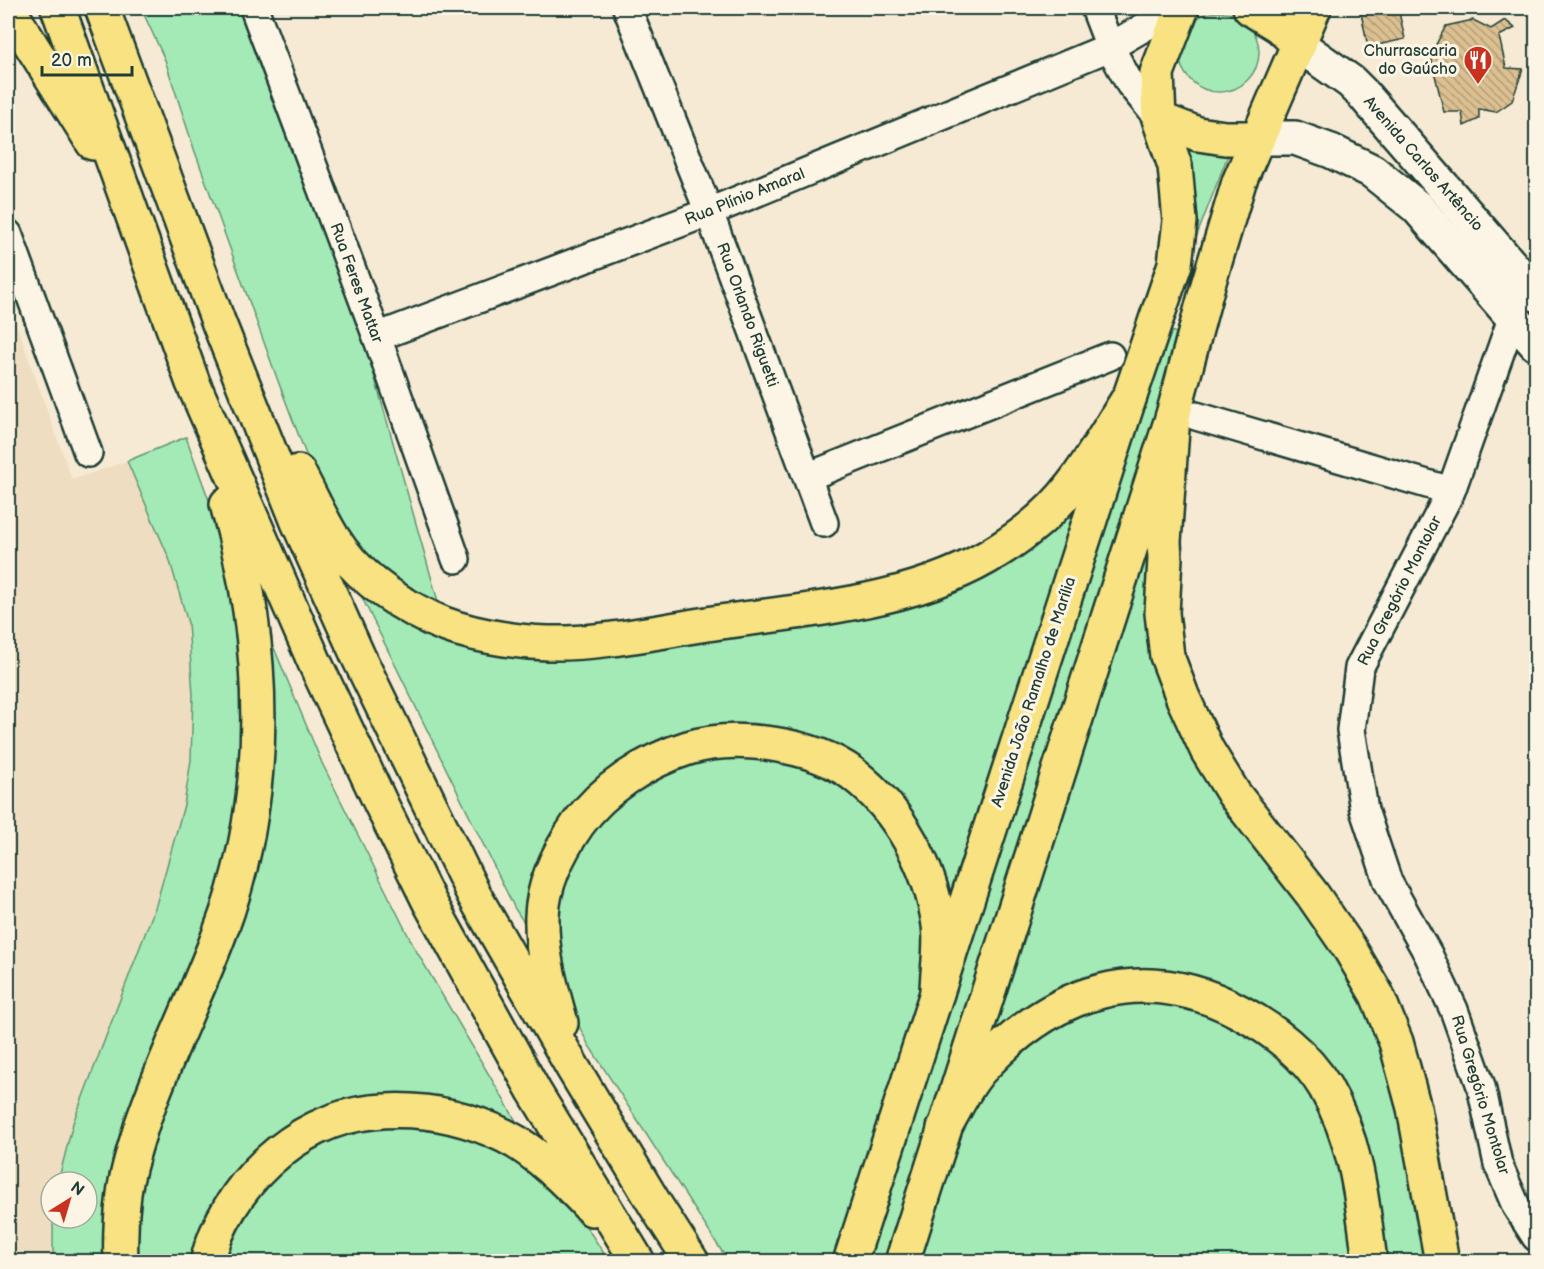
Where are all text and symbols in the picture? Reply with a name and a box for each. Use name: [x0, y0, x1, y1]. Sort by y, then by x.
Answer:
scale bar: [42, 39, 132, 77]
place label: Churrascaria do Gaúcho: [1364, 42, 1457, 79]
restaurant icon: Churrascaria do Gaúcho: [1462, 44, 1494, 86]
text: 20 m: [51, 50, 92, 71]
street label: Avenida Carlos Artêncio: [1359, 93, 1487, 235]
street label: Rua Plínio Amaral: [682, 164, 808, 230]
street label: Rua Feres Mattar: [325, 220, 387, 346]
street label: Rua Orlando Riguetti: [712, 240, 782, 390]
street label: Rua Gregório Montolar: [1354, 513, 1446, 669]
street label: Avenida João Ramalho de Marília: [988, 575, 1080, 809]
street label: Rua Gregório Montolar: [1447, 1013, 1513, 1177]
north arrow: [39, 1170, 99, 1230]
text: N: [67, 1178, 88, 1200]

